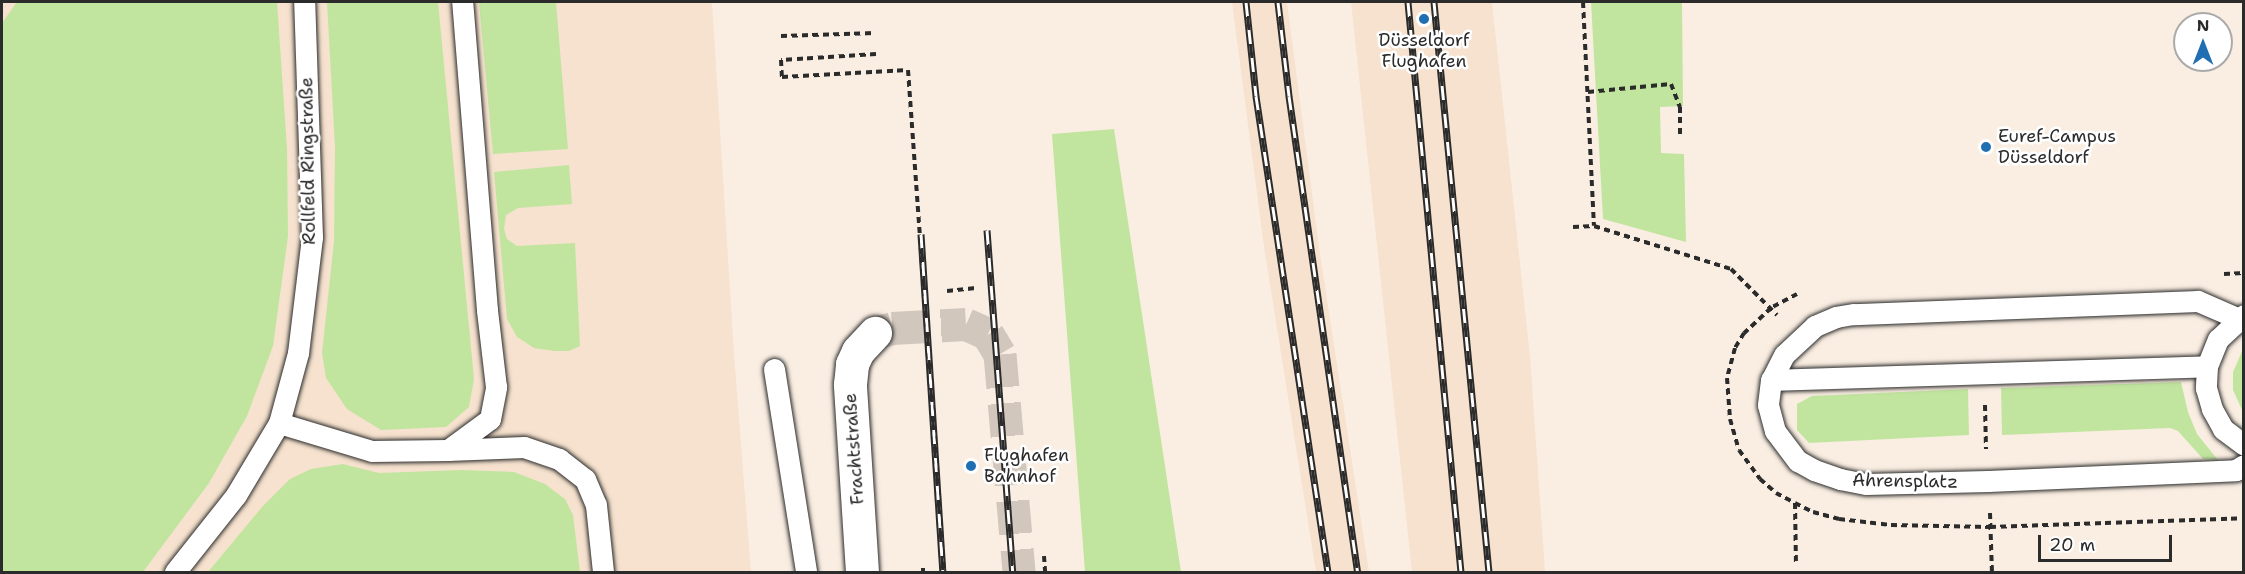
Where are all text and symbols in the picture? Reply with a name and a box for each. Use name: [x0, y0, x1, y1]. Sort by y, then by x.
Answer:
marker: Düsseldorf Flughafen: [1415, 10, 1433, 28]
north arrow: [2173, 12, 2233, 72]
text: N: [2197, 15, 2209, 36]
place label: Düsseldorf Flughafen: [1378, 30, 1470, 72]
street label: Rollfeld Ringstraße: [296, 77, 320, 245]
place label: Euref-Campus Düsseldorf: [1998, 126, 2116, 168]
marker: Euref-Campus Düsseldorf: [1979, 140, 1993, 154]
street label: Frachtstraße: [839, 392, 869, 506]
place label: Flughafen Bahnhof: [984, 445, 1069, 488]
marker: Flughafen Bahnhof: [962, 457, 980, 475]
street label: Ahrensplatz: [1852, 469, 1958, 493]
scale bar: [2041, 523, 2174, 561]
text: 20 m: [2049, 533, 2095, 557]

